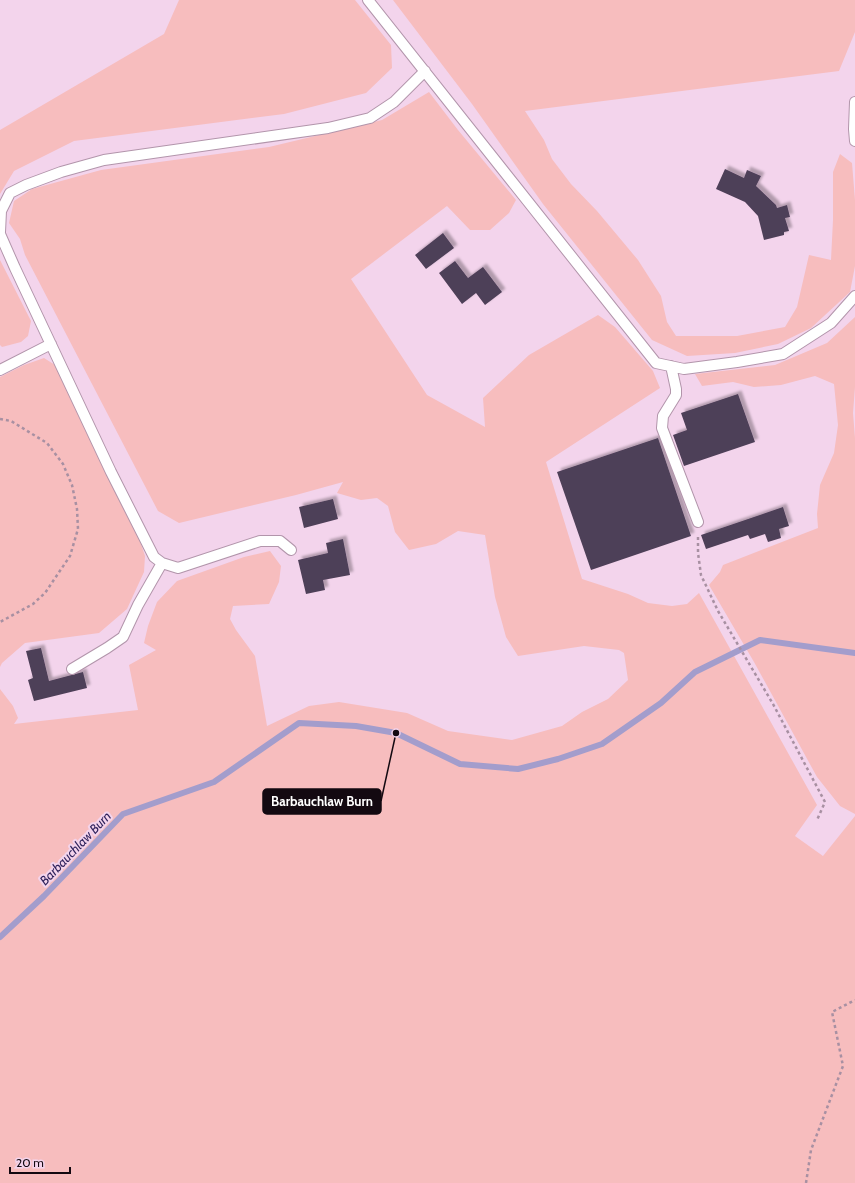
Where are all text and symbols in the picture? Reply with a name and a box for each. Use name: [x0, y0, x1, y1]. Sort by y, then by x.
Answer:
callout: Barbauchlaw Burn: [263, 789, 381, 814]
text: Barbauchlaw Burn: [271, 793, 373, 809]
water label: Barbauchlaw Burn: [36, 808, 114, 888]
scale bar: [10, 1149, 70, 1175]
text: 20 m: [16, 1155, 44, 1170]

